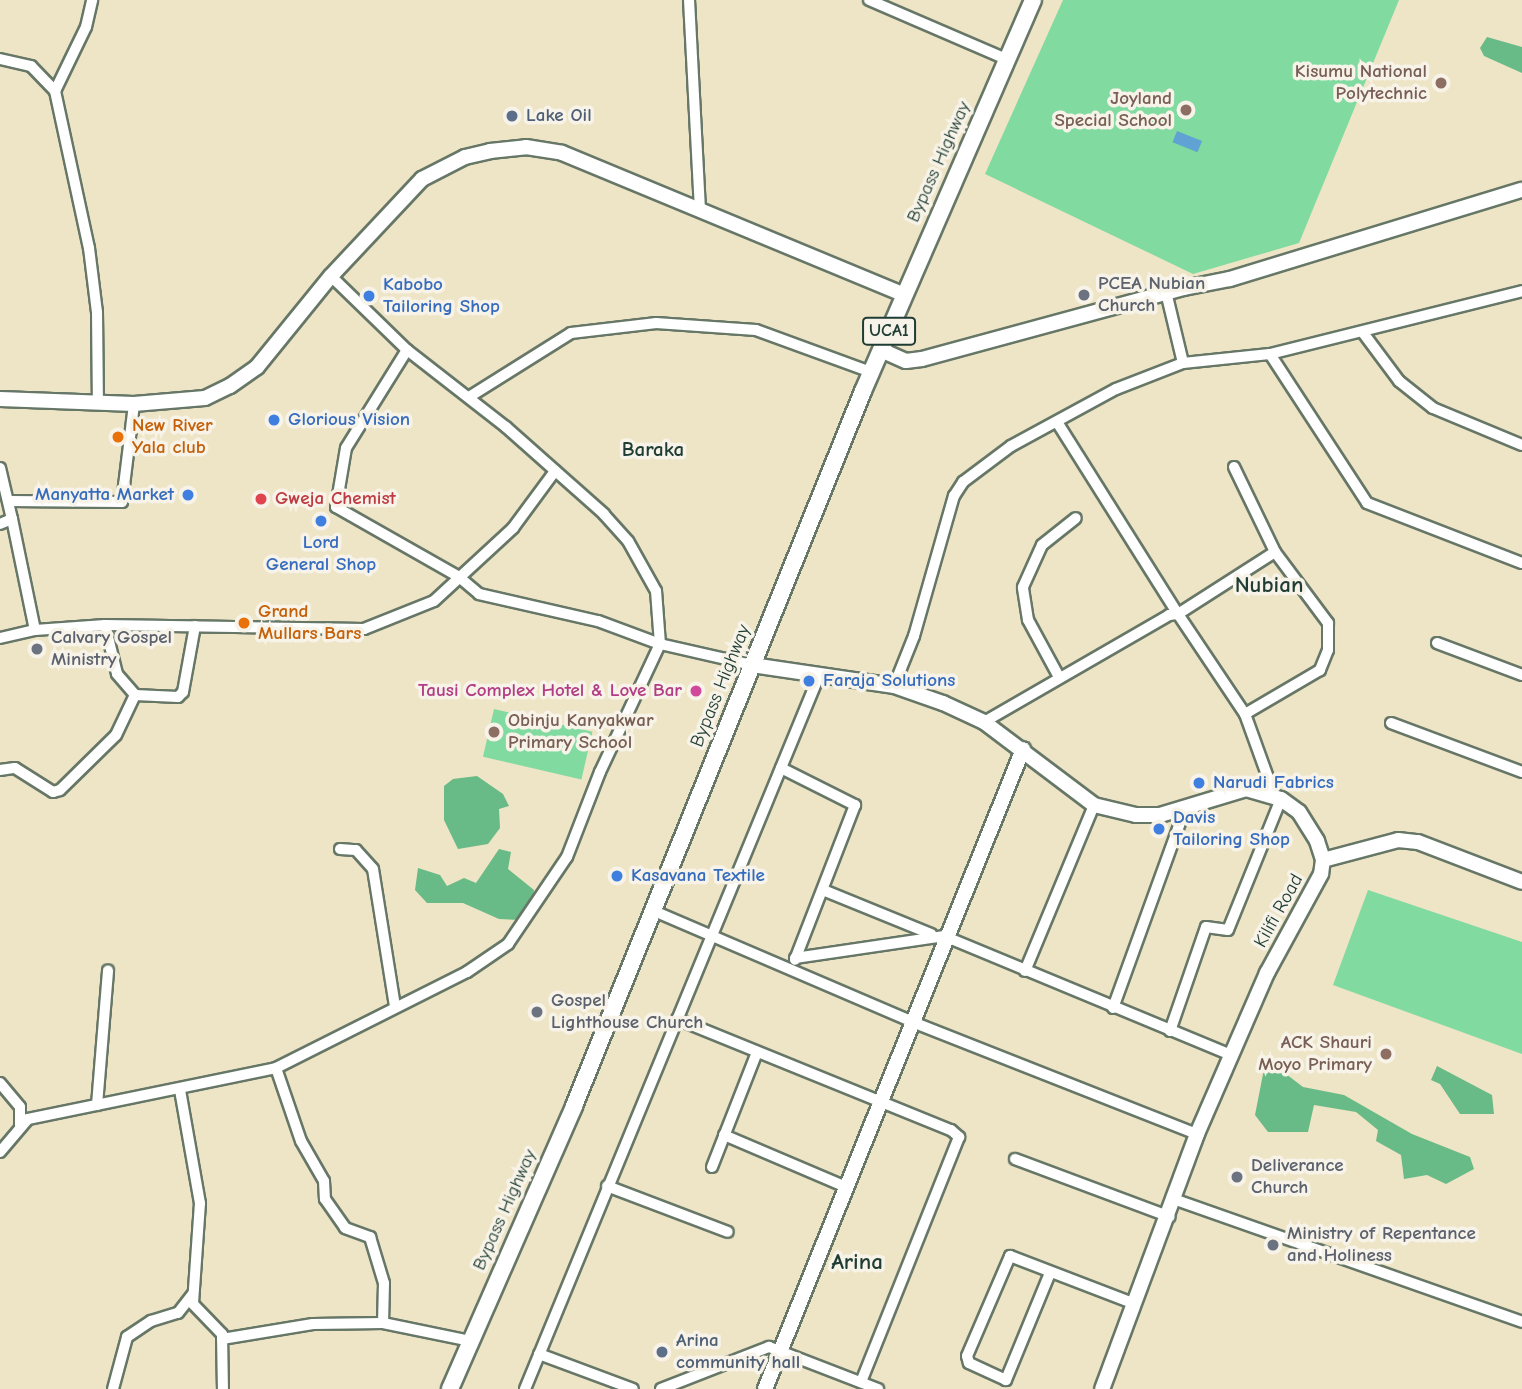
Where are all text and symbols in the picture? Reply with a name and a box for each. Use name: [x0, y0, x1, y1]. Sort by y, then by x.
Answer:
place label: Kisumu National Polytechnic: [1295, 61, 1427, 105]
marker: Kisumu National Polytechnic: [1433, 75, 1449, 91]
place label: Joyland Special School: [1054, 88, 1172, 132]
street label: Bypass Highway: [902, 98, 976, 226]
marker: Joyland Special School: [1178, 102, 1194, 118]
place label: Lake Oil: [526, 105, 592, 127]
marker: Lake Oil: [504, 108, 520, 124]
place label: PCEA Nubian Church: [1098, 273, 1205, 317]
place label: Kabobo Tailoring Shop: [383, 274, 500, 318]
marker: PCEA Nubian Church: [1076, 287, 1092, 303]
marker: Kabobo Tailoring Shop: [361, 288, 377, 304]
road number: UCA1: [861, 316, 917, 346]
place label: Glorious Vision: [288, 409, 410, 431]
marker: Glorious Vision: [266, 412, 282, 428]
place label: New River Yala club: [132, 415, 213, 459]
marker: New River Yala club: [110, 429, 126, 445]
district label: Baraka: [622, 436, 684, 462]
place label: Manyatta Market: [35, 484, 174, 506]
marker: Manyatta Market: [180, 487, 196, 503]
place label: Gweja Chemist: [275, 488, 396, 510]
marker: Gweja Chemist: [253, 491, 269, 507]
marker: Lord General Shop: [313, 513, 329, 529]
place label: Lord General Shop: [266, 532, 376, 576]
district label: Nubian: [1235, 571, 1303, 599]
place label: Grand Mullars Bars: [258, 601, 361, 645]
marker: Grand Mullars Bars: [236, 615, 252, 631]
street label: Bypass Highway: [686, 621, 756, 751]
place label: Calvary Gospel Ministry: [51, 627, 172, 671]
marker: Calvary Gospel Ministry: [29, 641, 45, 657]
place label: Faraja Solutions: [823, 670, 955, 692]
marker: Faraja Solutions: [801, 673, 817, 689]
place label: Tausi Complex Hotel & Love Bar: [418, 680, 682, 702]
marker: Tausi Complex Hotel & Love Bar: [688, 683, 704, 699]
place label: Obinju Kanyakwar Primary School: [508, 710, 654, 754]
marker: Obinju Kanyakwar Primary School: [486, 724, 502, 740]
place label: Narudi Fabrics: [1213, 772, 1334, 794]
marker: Narudi Fabrics: [1191, 775, 1207, 791]
place label: Davis Tailoring Shop: [1173, 807, 1290, 851]
marker: Davis Tailoring Shop: [1151, 821, 1167, 837]
place label: Kasavana Textile: [631, 865, 765, 887]
marker: Kasavana Textile: [609, 868, 625, 884]
street label: Kilifi Road: [1250, 870, 1308, 952]
place label: Gospel Lighthouse Church: [551, 990, 703, 1034]
marker: Gospel Lighthouse Church: [529, 1004, 545, 1020]
place label: ACK Shauri Moyo Primary: [1258, 1032, 1372, 1076]
marker: ACK Shauri Moyo Primary: [1378, 1046, 1394, 1062]
street label: Bypass Highway: [468, 1146, 542, 1274]
place label: Deliverance Church: [1251, 1155, 1344, 1199]
marker: Deliverance Church: [1229, 1169, 1245, 1185]
place label: Ministry of Repentance and Holiness: [1287, 1223, 1476, 1267]
marker: Ministry of Repentance and Holiness: [1265, 1237, 1281, 1253]
district label: Arina: [831, 1248, 883, 1276]
place label: Arina community hall: [676, 1330, 800, 1374]
marker: Arina community hall: [654, 1344, 670, 1360]

